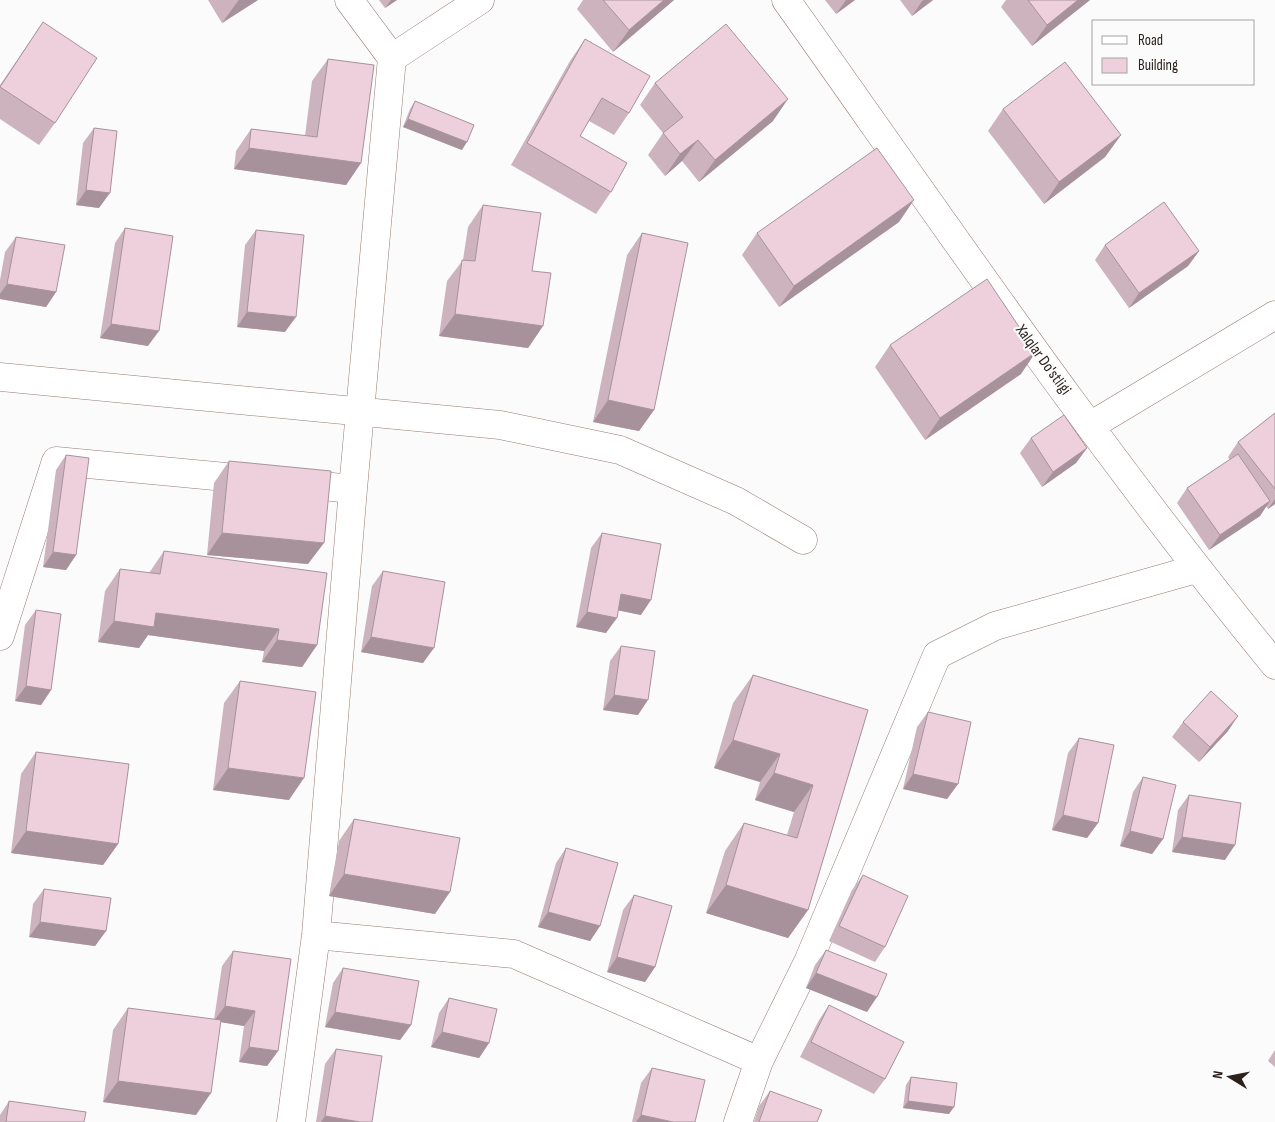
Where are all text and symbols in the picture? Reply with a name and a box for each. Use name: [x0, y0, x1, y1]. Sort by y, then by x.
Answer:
legend: [1092, 20, 1255, 85]
text: Road: [1138, 31, 1163, 50]
text: Building: [1138, 56, 1178, 75]
street label: Xalqlar Do'stligi: [1011, 320, 1075, 399]
north arrow: [1205, 1052, 1255, 1102]
text: N: [1209, 1070, 1227, 1080]

